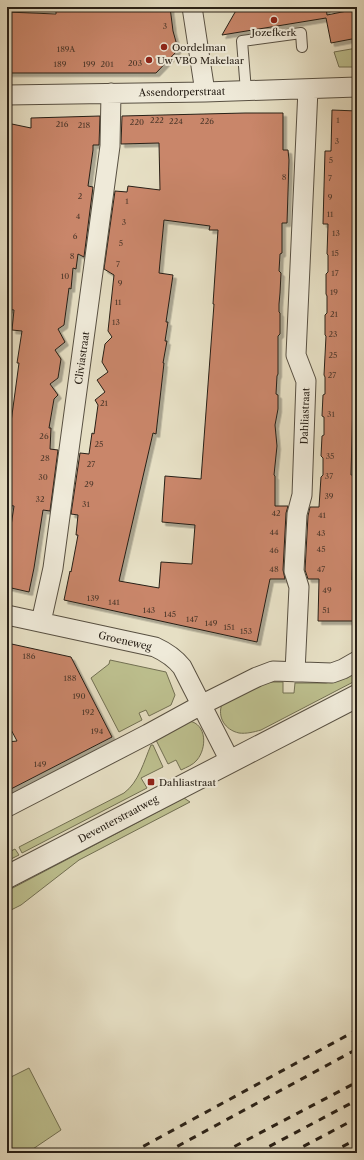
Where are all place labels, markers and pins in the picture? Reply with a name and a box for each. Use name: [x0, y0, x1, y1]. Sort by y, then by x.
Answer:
marker: Jozefkerk: [269, 15, 279, 25]
place label: Jozefkerk: [250, 26, 298, 39]
place label: Oordelman: [172, 41, 227, 54]
marker: Oordelman: [159, 42, 169, 52]
place label: Uw VBO Makelaar: [157, 54, 245, 67]
marker: Uw VBO Makelaar: [144, 55, 154, 65]
place label: Dahliastraat: [159, 776, 216, 789]
marker: Dahliastraat: [146, 777, 156, 787]

